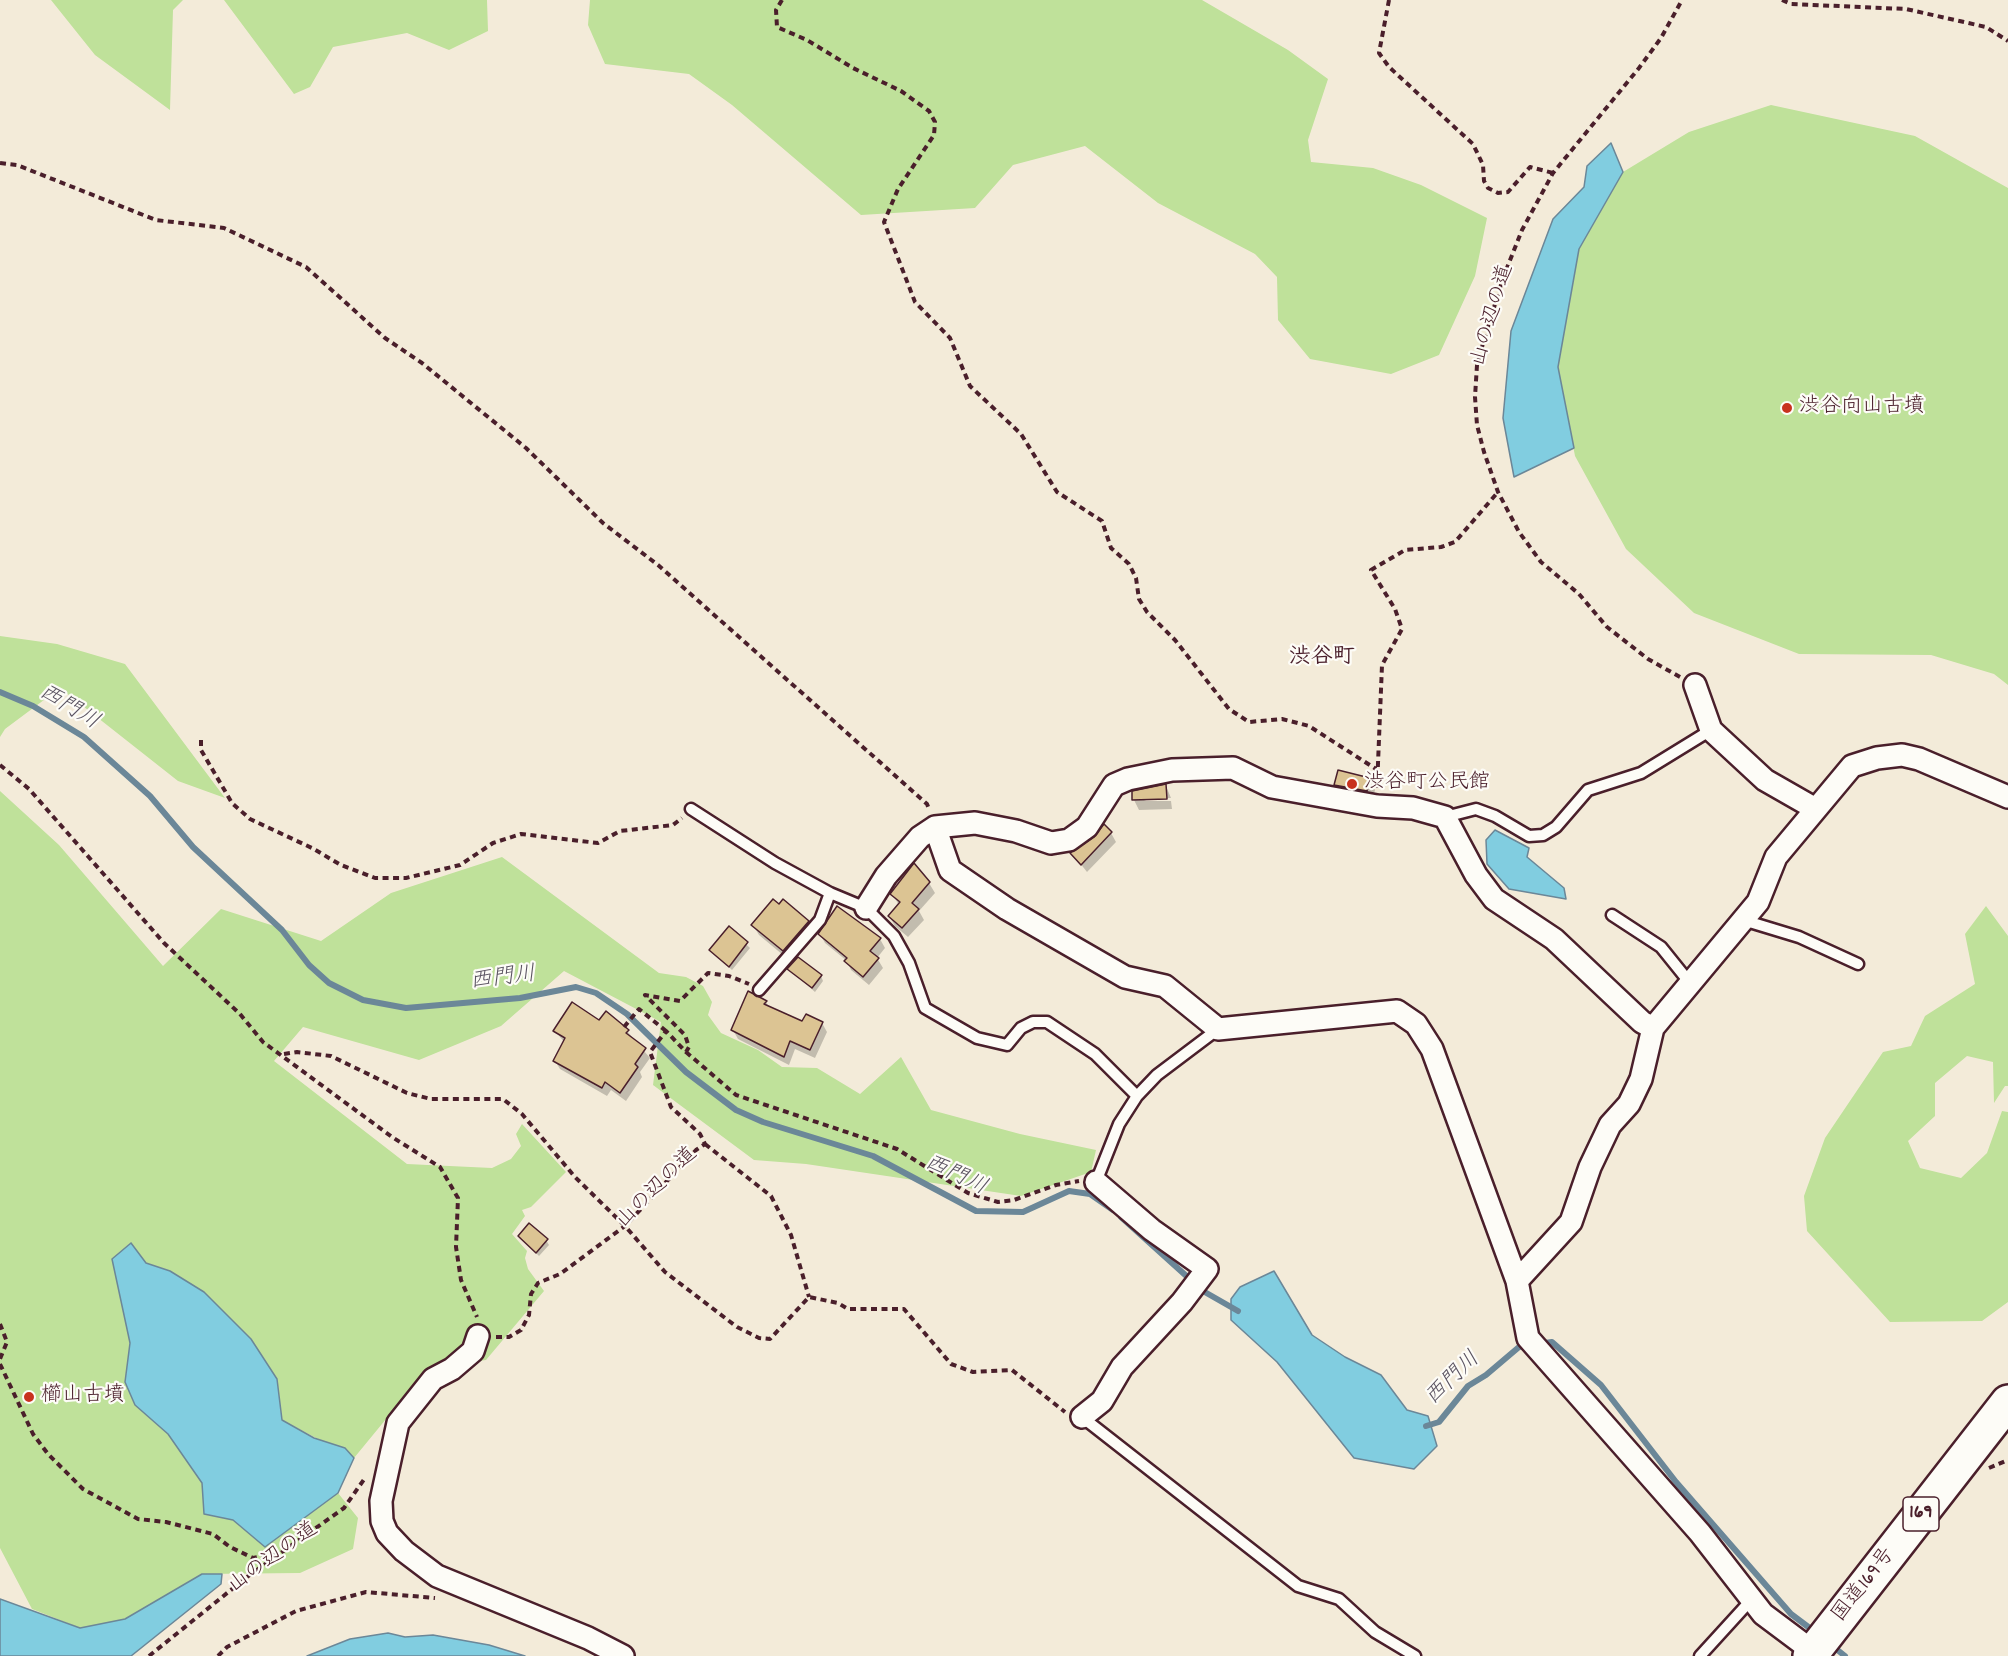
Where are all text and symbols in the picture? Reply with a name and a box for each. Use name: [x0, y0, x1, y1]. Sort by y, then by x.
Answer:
street label: 山の辺の道: [1467, 262, 1521, 370]
place label: 渋谷向山古墳: [1799, 395, 1925, 421]
marker: 渋谷向山古墳: [1780, 401, 1794, 415]
district label: 渋谷町: [1289, 646, 1355, 672]
water label: 西門川: [33, 681, 103, 737]
place label: 渋谷町公民館: [1364, 771, 1490, 797]
marker: 渋谷町公民館: [1345, 777, 1359, 791]
water label: 西門川: [469, 963, 537, 997]
street label: 山の辺の道: [612, 1143, 704, 1235]
water label: 西門川: [920, 1151, 990, 1203]
water label: 西門川: [1421, 1348, 1487, 1412]
place label: 櫛山古墳: [41, 1384, 125, 1410]
marker: 櫛山古墳: [22, 1390, 36, 1404]
road number: 169: [1903, 1497, 1939, 1531]
street label: 山の辺の道: [224, 1518, 324, 1600]
street label: 国道169号: [1828, 1544, 1902, 1628]

